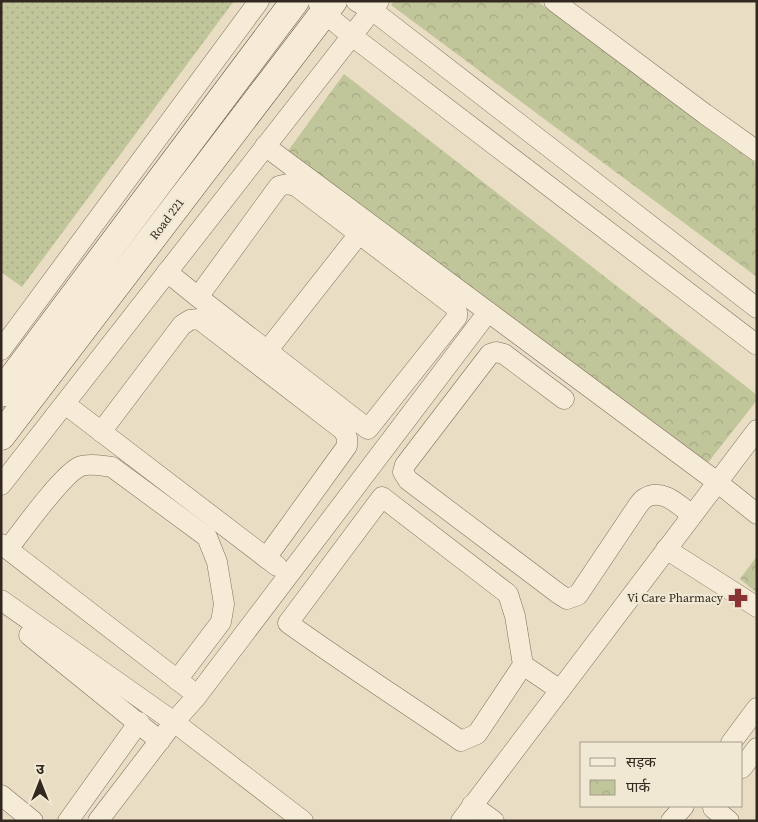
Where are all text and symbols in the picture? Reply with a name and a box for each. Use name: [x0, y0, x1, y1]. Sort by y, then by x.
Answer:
street label: Road 221: [146, 195, 188, 243]
pharmacy icon: Vi Care Pharmacy: [727, 587, 749, 609]
place label: Vi Care Pharmacy: [627, 590, 724, 606]
legend: [580, 742, 743, 807]
text: सड़क: [626, 751, 656, 772]
north arrow: [15, 757, 65, 807]
text: उ: [36, 759, 45, 779]
text: पार्क: [626, 776, 650, 797]

